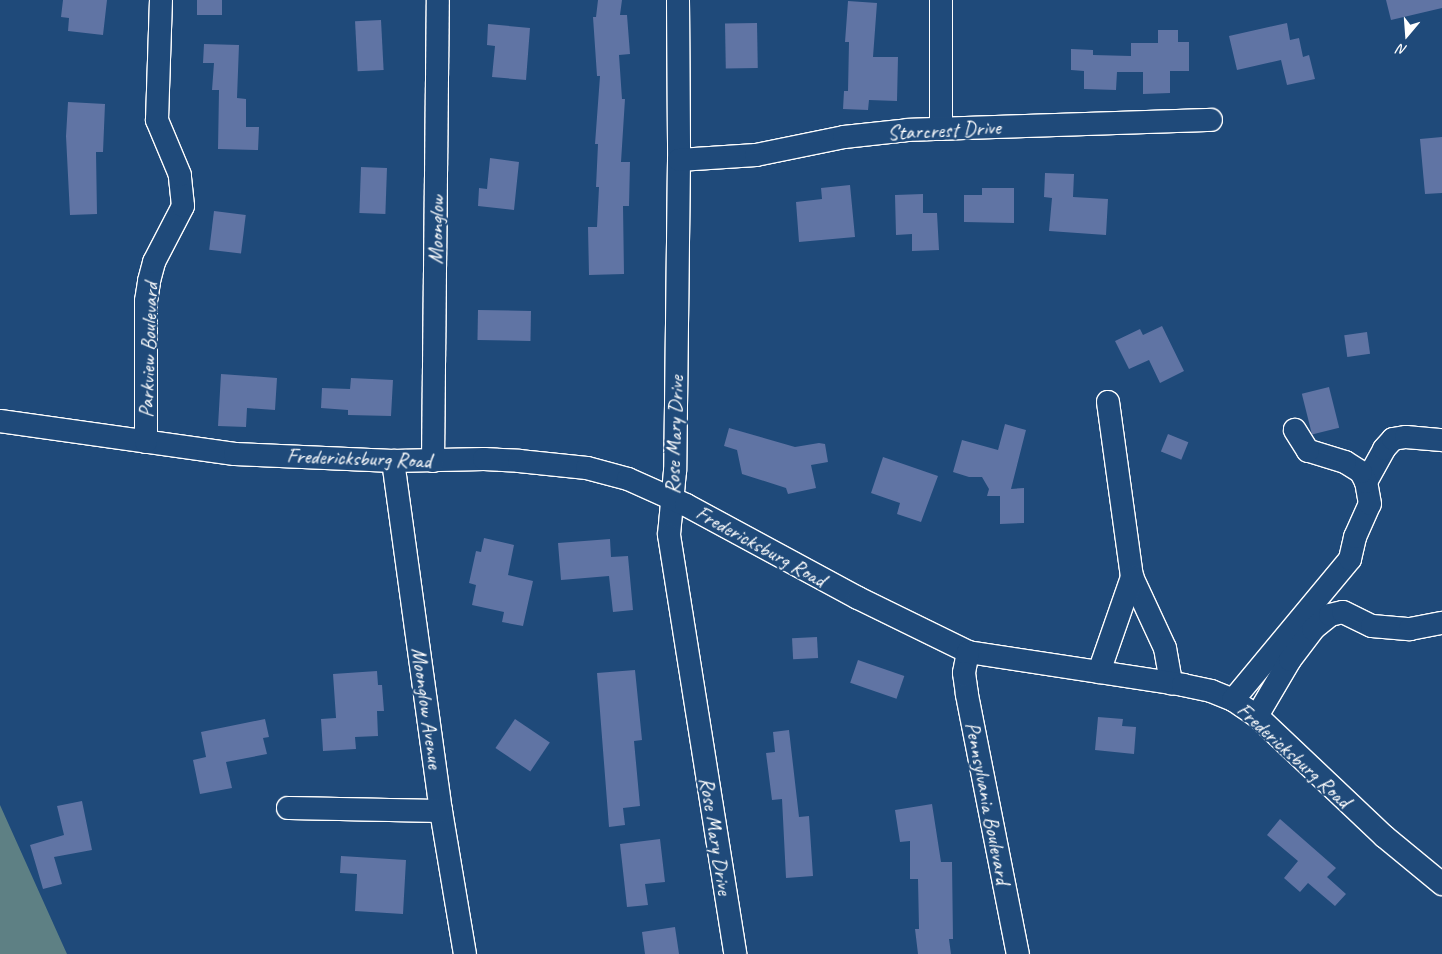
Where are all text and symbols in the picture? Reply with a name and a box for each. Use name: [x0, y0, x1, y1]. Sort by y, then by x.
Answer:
north arrow: [1382, 10, 1432, 60]
text: N: [1395, 40, 1409, 59]
street label: Starcrest Drive: [887, 114, 1001, 146]
street label: Moonglow: [423, 195, 449, 265]
street label: Parkview Boulevard: [133, 282, 163, 418]
street label: Rose Mary Drive: [659, 375, 689, 495]
street label: Fredericksburg Road: [286, 443, 432, 473]
street label: Fredericksburg Road: [692, 500, 830, 592]
street label: Moonglow Avenue: [406, 646, 448, 770]
street label: Fredericksburg Road: [1232, 697, 1356, 813]
street label: Pennsylvania Boulevard: [960, 720, 1016, 886]
street label: Rose Mary Drive: [694, 775, 738, 897]

